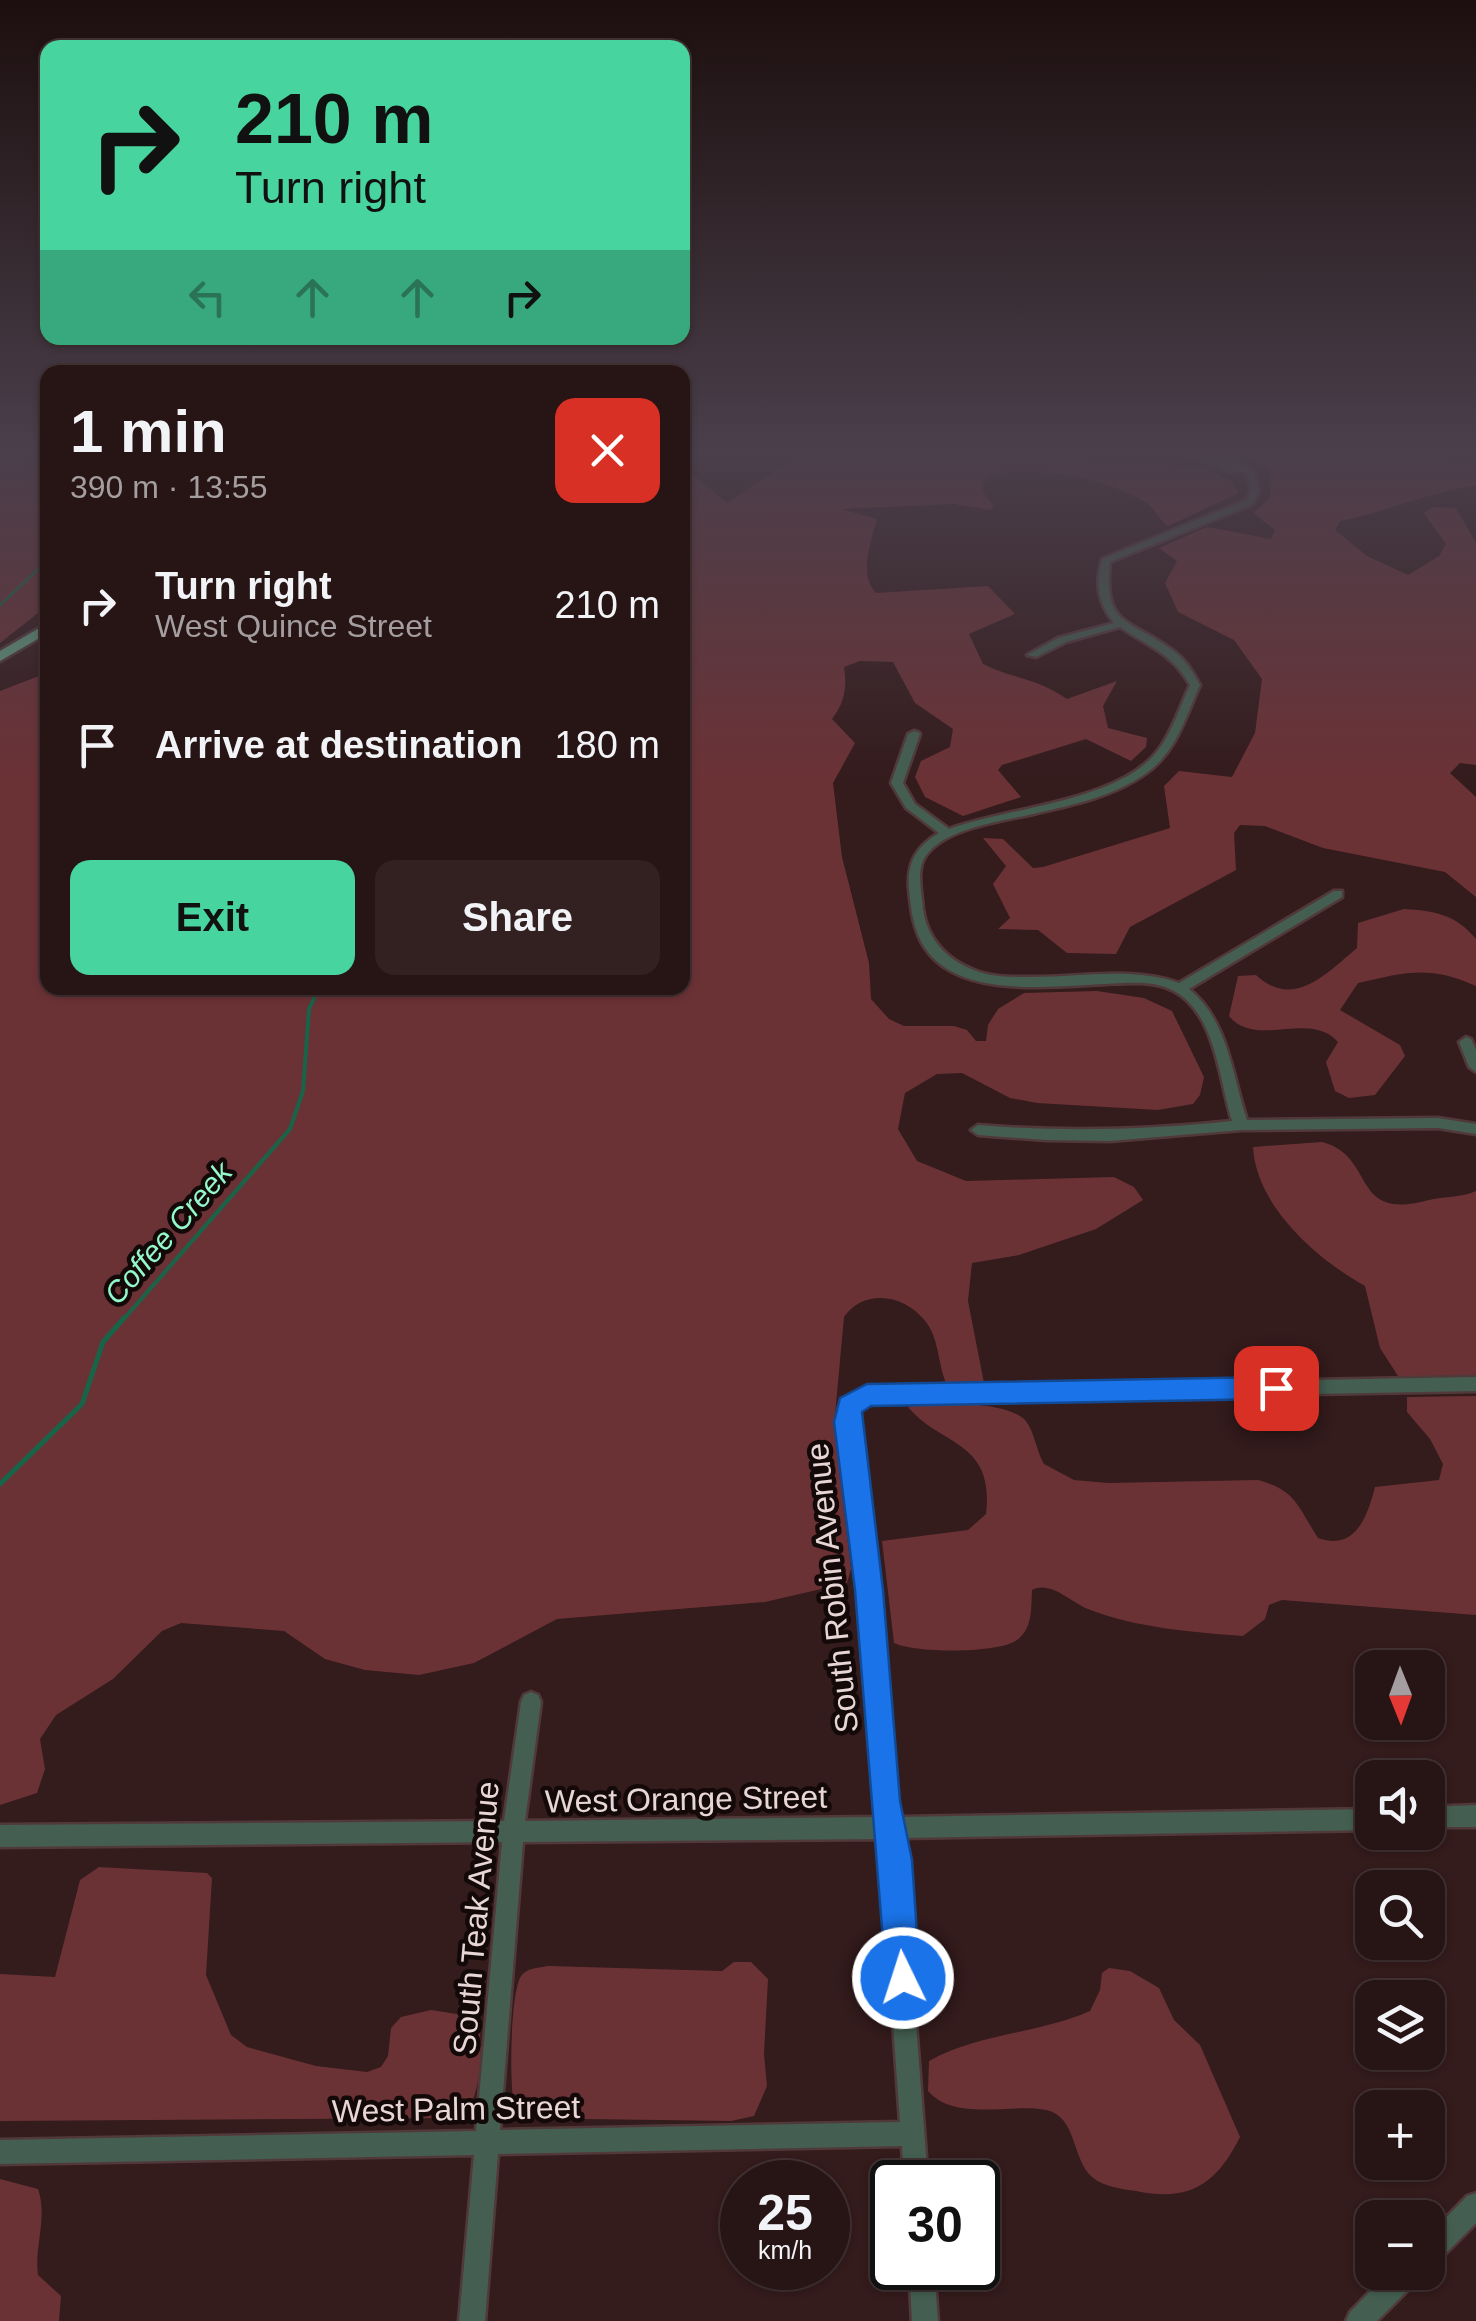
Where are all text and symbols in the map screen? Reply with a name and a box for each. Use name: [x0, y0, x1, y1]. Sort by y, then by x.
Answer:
icon: right: [70, 80, 200, 210]
text: 210 m: [235, 80, 433, 158]
text: Turn right: [235, 162, 426, 213]
icon: left: [180, 270, 235, 325]
icon: ahead: [285, 270, 340, 325]
icon: ahead: [390, 270, 445, 325]
icon: right: [495, 270, 550, 325]
text: 1 min: [70, 398, 227, 465]
button: close: [555, 398, 660, 503]
text: 390 m · 13:55: [70, 469, 267, 505]
text: Turn right: [155, 565, 332, 607]
icon: right: [70, 578, 125, 633]
text: 210 m: [554, 584, 660, 626]
text: West Quince Street: [155, 608, 432, 644]
icon: arrive: [70, 718, 125, 773]
text: Arrive at destination: [155, 724, 522, 766]
text: 180 m: [554, 724, 660, 766]
button: Exit: [70, 860, 355, 975]
button: Share: [375, 860, 660, 975]
water label: Coffee Creek: [98, 1154, 240, 1311]
pin: [1234, 1346, 1319, 1431]
icon: arrive: [1249, 1361, 1304, 1416]
street label: South Robin Avenue: [799, 1441, 865, 1735]
north arrow: [1355, 1650, 1445, 1740]
map controls: [1355, 1650, 1445, 2290]
button: sound: [1355, 1760, 1445, 1850]
street label: West Orange Street: [545, 1779, 828, 1819]
street label: South Teak Avenue: [446, 1780, 506, 2056]
button: search: [1355, 1870, 1445, 1960]
position arrow: [851, 1926, 955, 2030]
button: layers: [1355, 1980, 1445, 2070]
street label: West Palm Street: [332, 2089, 581, 2129]
button: +: [1355, 2090, 1445, 2180]
speed limit sign: 30: [870, 2160, 1000, 2290]
text: 25: [757, 2185, 813, 2241]
button: −: [1355, 2200, 1445, 2290]
text: km/h: [758, 2236, 812, 2264]

